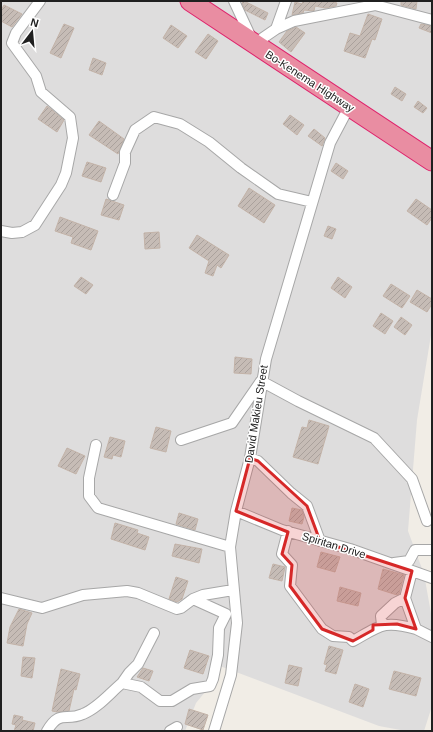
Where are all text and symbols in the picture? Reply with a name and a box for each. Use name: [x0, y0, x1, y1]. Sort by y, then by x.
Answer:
north arrow: [12, 12, 52, 52]
text: N: [29, 16, 40, 29]
street label: Bo-Kenema Highway: [263, 48, 357, 114]
street label: David Makieu Street: [242, 364, 270, 464]
street label: Spiritan Drive: [301, 530, 367, 560]

